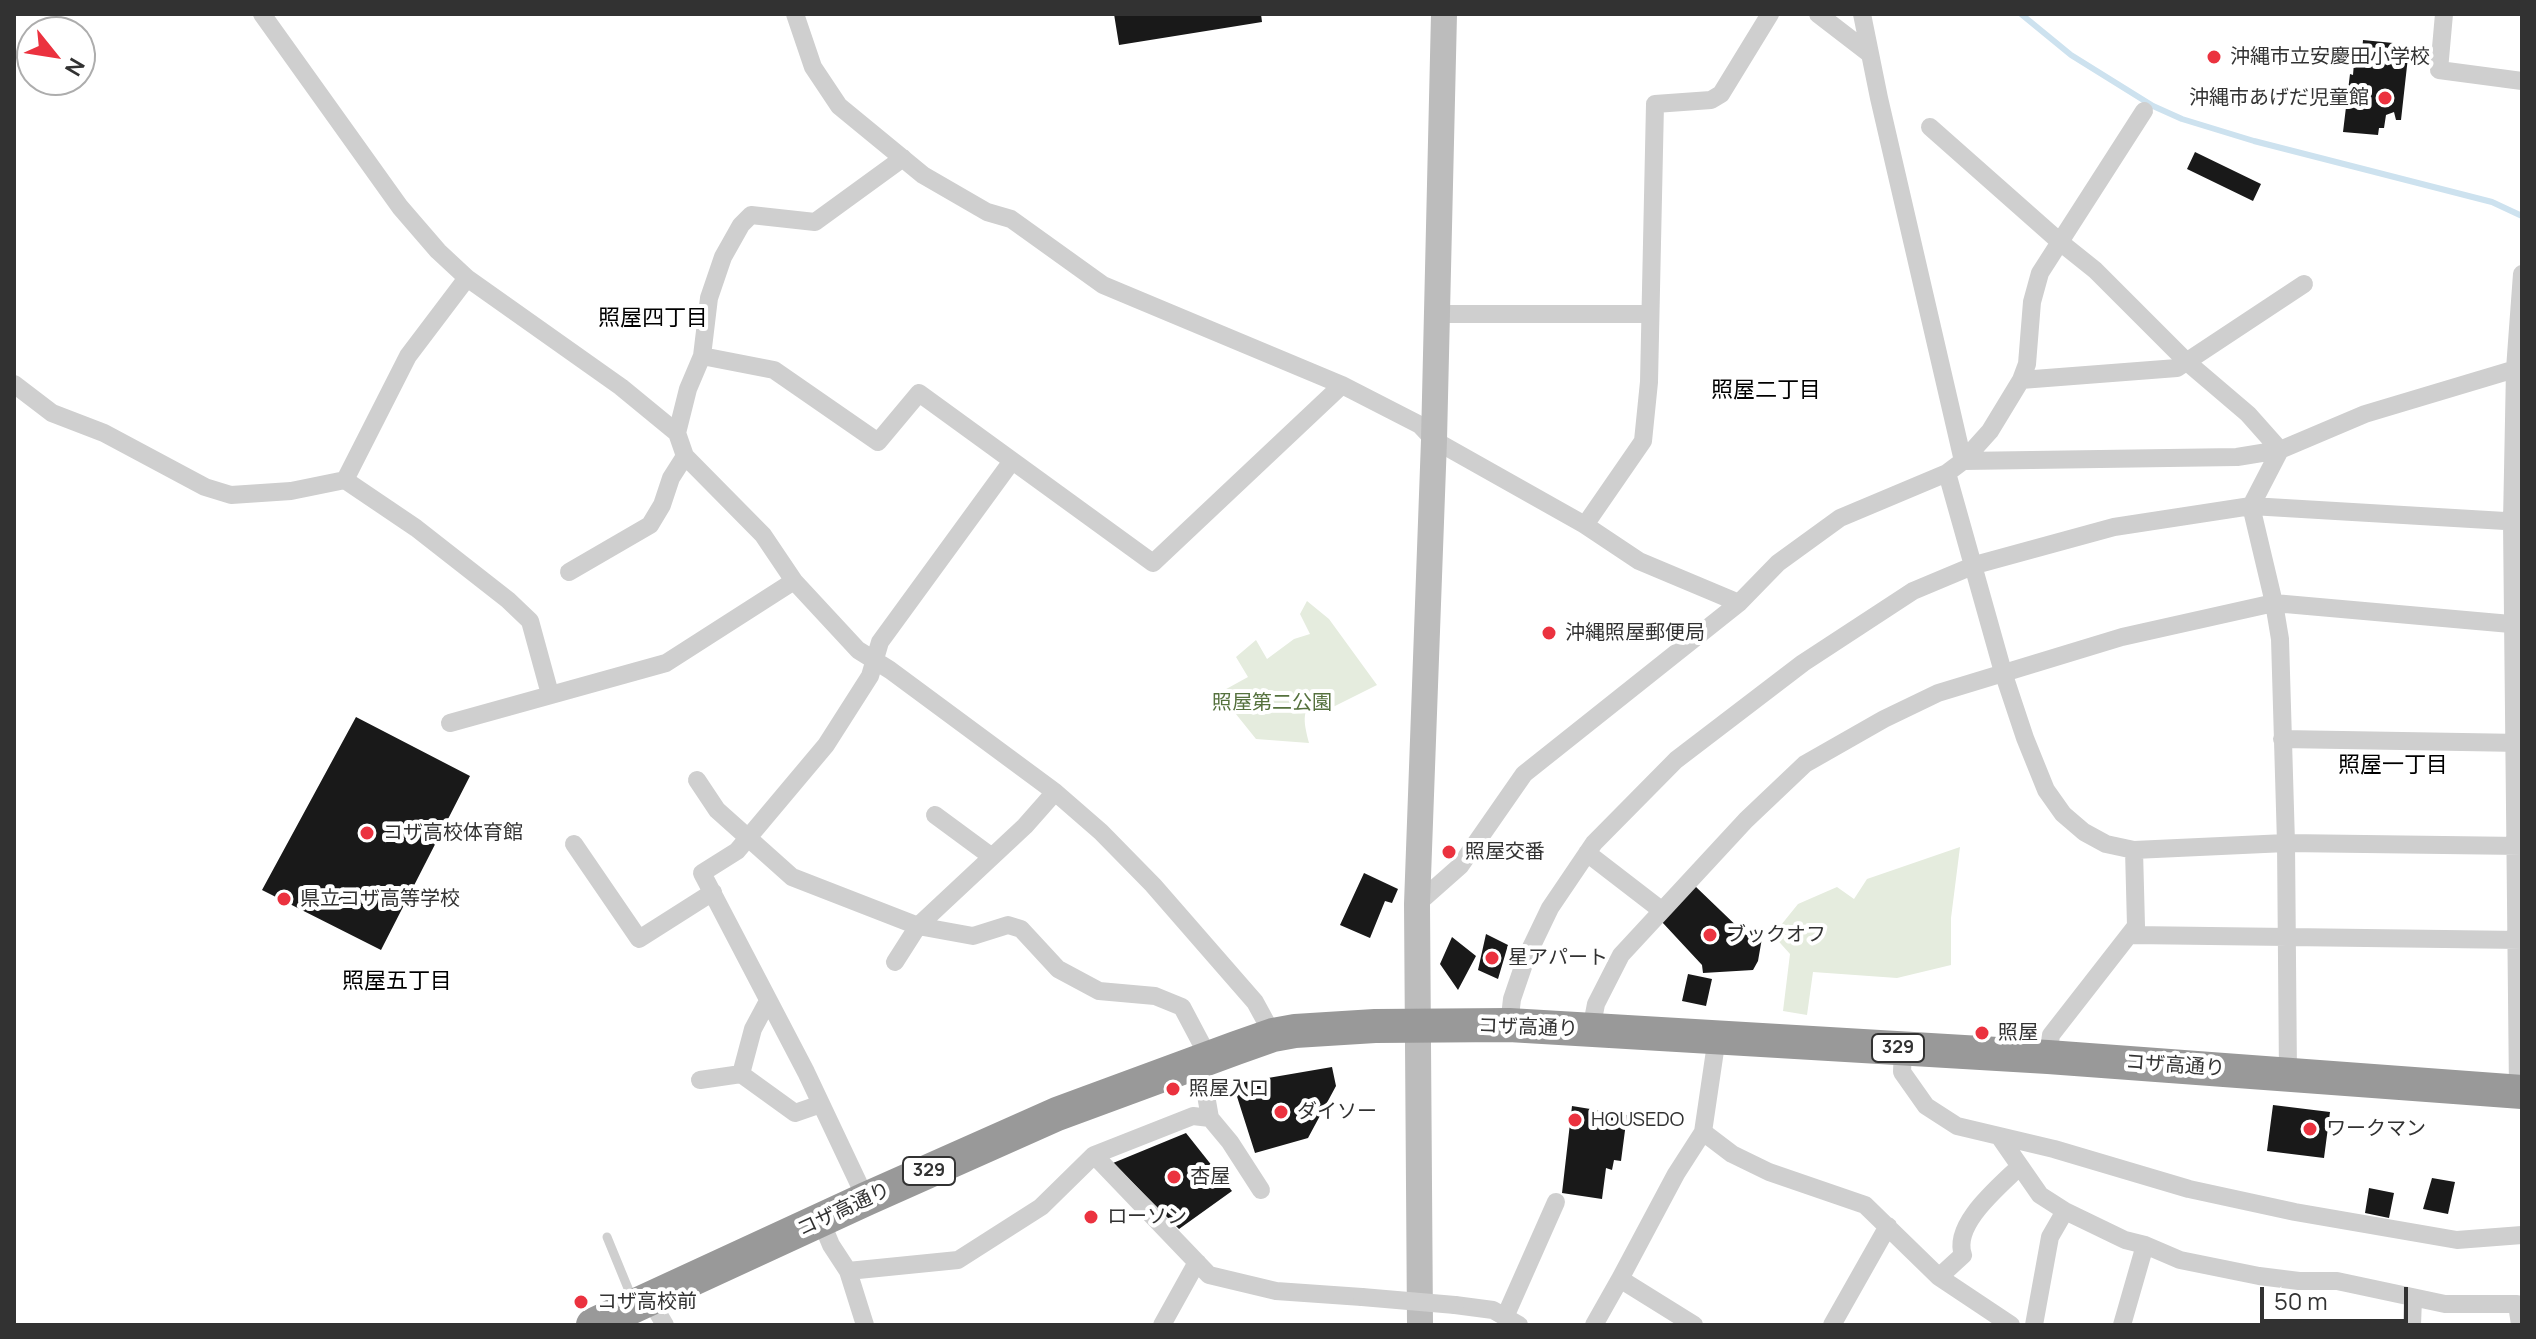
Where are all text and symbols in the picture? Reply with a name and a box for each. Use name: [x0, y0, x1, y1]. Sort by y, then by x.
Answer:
north arrow: [16, 16, 96, 96]
place label: 沖縄市立安慶田小学校: [2230, 45, 2430, 69]
marker: 沖縄市立安慶田小学校: [2205, 48, 2223, 66]
text: N: [58, 53, 92, 81]
place label: 沖縄市あげだ児童館: [2189, 86, 2369, 110]
marker: 沖縄市あげだ児童館: [2376, 89, 2394, 107]
district label: 照屋四丁目: [598, 306, 708, 332]
district label: 照屋二丁目: [1711, 378, 1821, 404]
place label: 沖縄照屋郵便局: [1565, 621, 1705, 645]
marker: 沖縄照屋郵便局: [1540, 624, 1558, 642]
park label: 照屋第二公園: [1212, 691, 1332, 715]
district label: 照屋一丁目: [2338, 753, 2448, 779]
place label: コザ高校体育館: [383, 821, 523, 845]
marker: コザ高校体育館: [358, 824, 376, 842]
place label: 照屋交番: [1465, 840, 1545, 864]
marker: 照屋交番: [1440, 843, 1458, 861]
place label: 県立コザ高等学校: [300, 887, 460, 911]
marker: 県立コザ高等学校: [275, 890, 293, 908]
place label: ブックオフ: [1726, 923, 1826, 947]
marker: ブックオフ: [1701, 926, 1719, 944]
place label: 星アパート: [1508, 946, 1608, 970]
marker: 星アパート: [1483, 949, 1501, 967]
district label: 照屋五丁目: [342, 969, 452, 995]
street label: コザ高通り: [1478, 1014, 1578, 1042]
place label: 照屋: [1998, 1021, 2038, 1045]
marker: 照屋: [1973, 1024, 1991, 1042]
road number: 329: [1872, 1034, 1924, 1062]
street label: コザ高通り: [2124, 1051, 2226, 1081]
place label: 照屋入口: [1189, 1077, 1269, 1101]
marker: 照屋入口: [1164, 1080, 1182, 1098]
place label: ダイソー: [1297, 1100, 1377, 1124]
marker: ダイソー: [1272, 1103, 1290, 1121]
place label: HOUSEDO: [1591, 1108, 1684, 1132]
marker: HOUSEDO: [1566, 1111, 1584, 1129]
place label: ワークマン: [2326, 1117, 2426, 1141]
marker: ワークマン: [2301, 1120, 2319, 1138]
road number: 329: [903, 1157, 955, 1185]
place label: 杏屋: [1190, 1165, 1230, 1189]
marker: 杏屋: [1165, 1168, 1183, 1186]
street label: コザ高通り: [794, 1178, 894, 1242]
place label: ローソン: [1107, 1205, 1187, 1229]
marker: ローソン: [1082, 1208, 1100, 1226]
scale bar: [2264, 1271, 2412, 1321]
text: 50 m: [2274, 1284, 2328, 1317]
place label: コザ高校前: [597, 1290, 697, 1314]
marker: コザ高校前: [572, 1293, 590, 1311]

